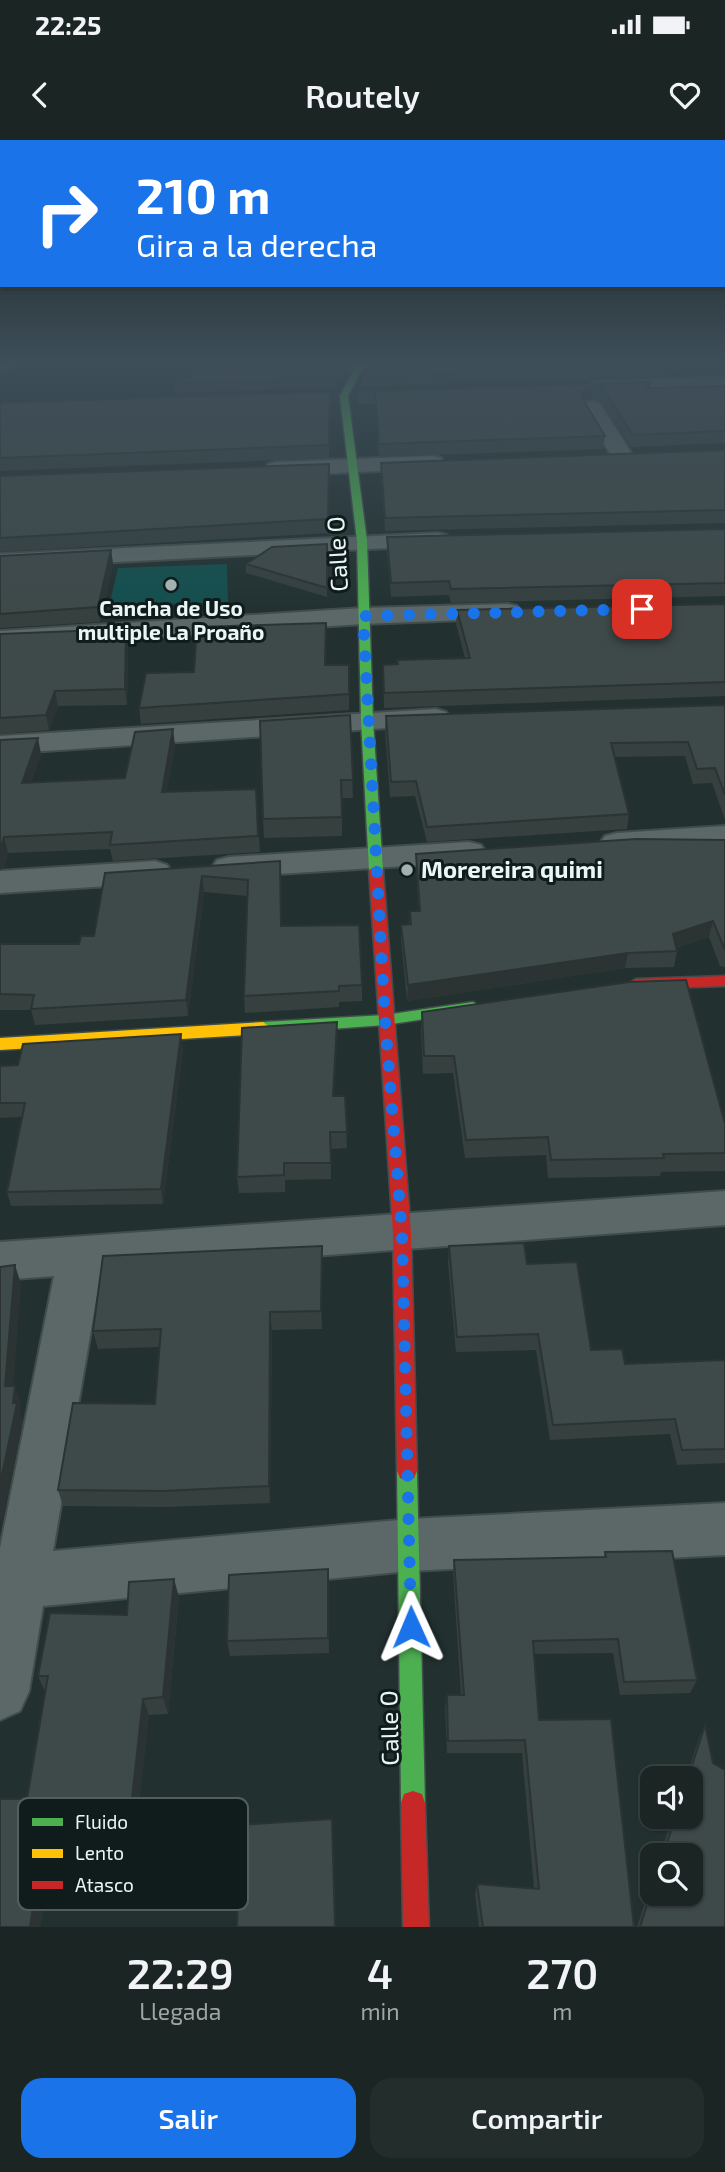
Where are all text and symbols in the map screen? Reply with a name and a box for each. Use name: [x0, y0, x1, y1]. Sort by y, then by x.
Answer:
text: 22:25: [35, 9, 101, 40]
icon: back: [21, 76, 59, 114]
text: Routely: [305, 76, 420, 114]
icon: heart: [666, 76, 704, 114]
text: 210 m: [136, 165, 270, 224]
icon: right: [21, 168, 112, 259]
text: Gira a la derecha: [136, 225, 377, 263]
street label: Calle O: [320, 516, 353, 592]
marker: Cancha de Uso multiple La Proaño: [163, 577, 179, 593]
pin: [612, 579, 672, 639]
icon: arrive: [623, 590, 661, 628]
place label: Cancha de Uso multiple La Proaño: [78, 595, 264, 644]
place label: Morereira quimi: [421, 854, 603, 883]
marker: Morereira quimi: [399, 862, 415, 878]
position arrow: [374, 1590, 448, 1664]
street label: Calle O: [373, 1690, 404, 1766]
map controls: [640, 1766, 703, 1906]
button: sound: [640, 1766, 703, 1829]
legend: [18, 1798, 248, 1910]
text: Fluido: [75, 1810, 128, 1833]
text: Lento: [75, 1841, 124, 1864]
button: search: [640, 1843, 703, 1906]
text: Atasco: [75, 1873, 134, 1896]
text: 22:29: [127, 1947, 234, 1997]
text: 4: [367, 1947, 393, 1997]
text: 270: [526, 1947, 598, 1997]
text: Llegada: [139, 1997, 221, 2025]
text: min: [360, 1997, 400, 2025]
text: m: [552, 1997, 572, 2025]
button: Salir: [21, 2078, 356, 2158]
button: Compartir: [370, 2078, 704, 2158]

